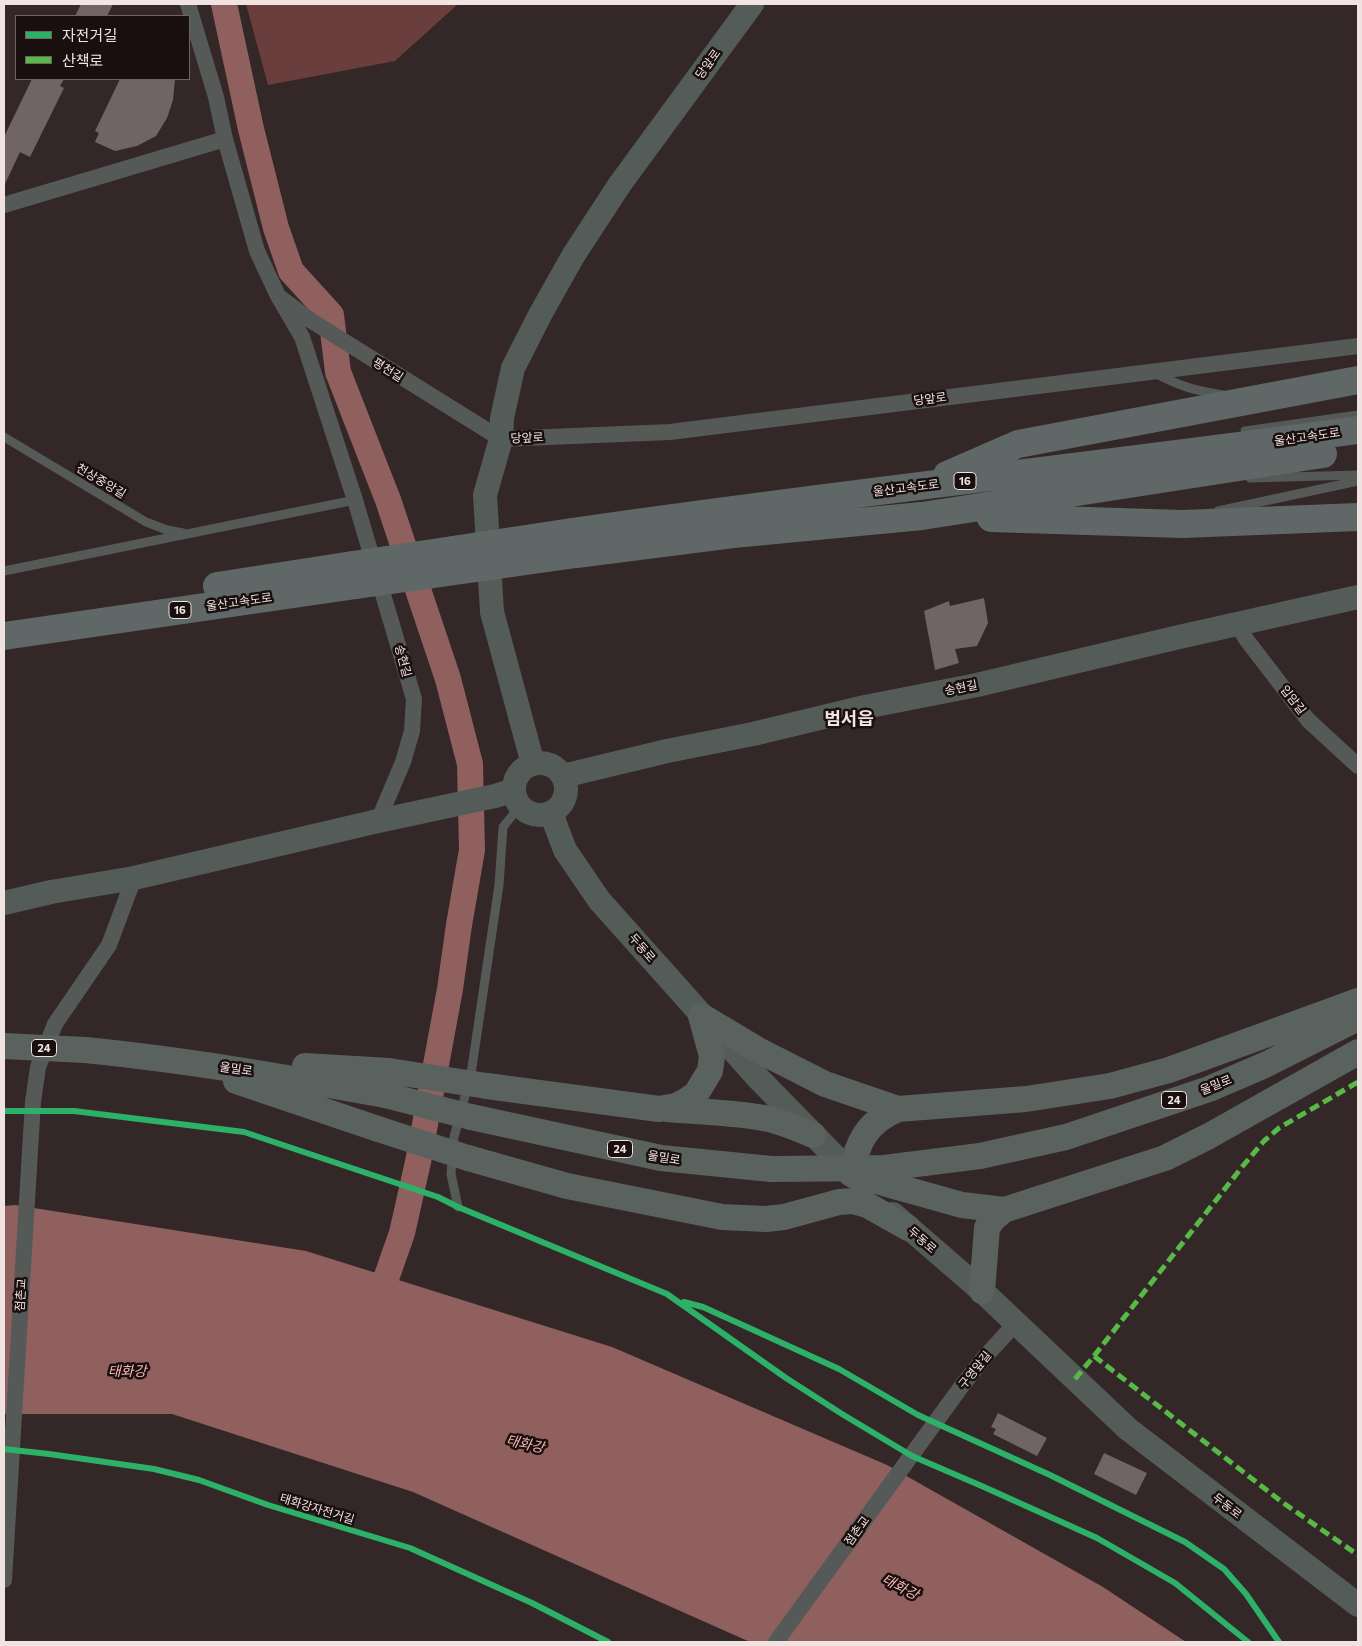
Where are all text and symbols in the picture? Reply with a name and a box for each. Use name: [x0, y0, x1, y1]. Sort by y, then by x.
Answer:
legend: [15, 15, 190, 80]
text: 자전거길: [62, 26, 117, 44]
street label: 당앞로: [692, 46, 724, 82]
text: 산책로: [62, 51, 103, 69]
street label: 평천길: [370, 355, 406, 385]
street label: 당앞로: [913, 390, 947, 408]
street label: 울산고속도로: [1273, 425, 1341, 449]
street label: 당앞로: [510, 430, 544, 446]
street label: 천상중앙길: [74, 461, 128, 501]
road number: 16: [954, 472, 976, 490]
street label: 울산고속도로: [872, 477, 940, 499]
street label: 울산고속도로: [205, 590, 273, 614]
road number: 16: [169, 602, 191, 618]
street label: 송현길: [392, 643, 414, 679]
street label: 송현길: [943, 678, 979, 698]
street label: 입암길: [1277, 683, 1309, 717]
district label: 범서읍: [824, 708, 874, 730]
street label: 두동로: [626, 931, 658, 965]
road number: 24: [32, 1040, 56, 1056]
street label: 울밀로: [219, 1060, 253, 1078]
street label: 울밀로: [1198, 1072, 1234, 1098]
road number: 24: [1162, 1092, 1186, 1108]
road number: 24: [608, 1140, 632, 1158]
street label: 울밀로: [647, 1148, 681, 1168]
street label: 두동로: [905, 1224, 939, 1256]
street label: 점촌교: [13, 1278, 29, 1312]
street label: 구영앞길: [956, 1348, 994, 1392]
water label: 태화강: [108, 1363, 146, 1379]
water label: 태화강: [504, 1432, 546, 1456]
street label: 두동로: [1210, 1490, 1244, 1522]
street label: 태화강자전거길: [278, 1491, 356, 1527]
street label: 점촌교: [841, 1513, 873, 1549]
water label: 태화강: [879, 1571, 921, 1603]

